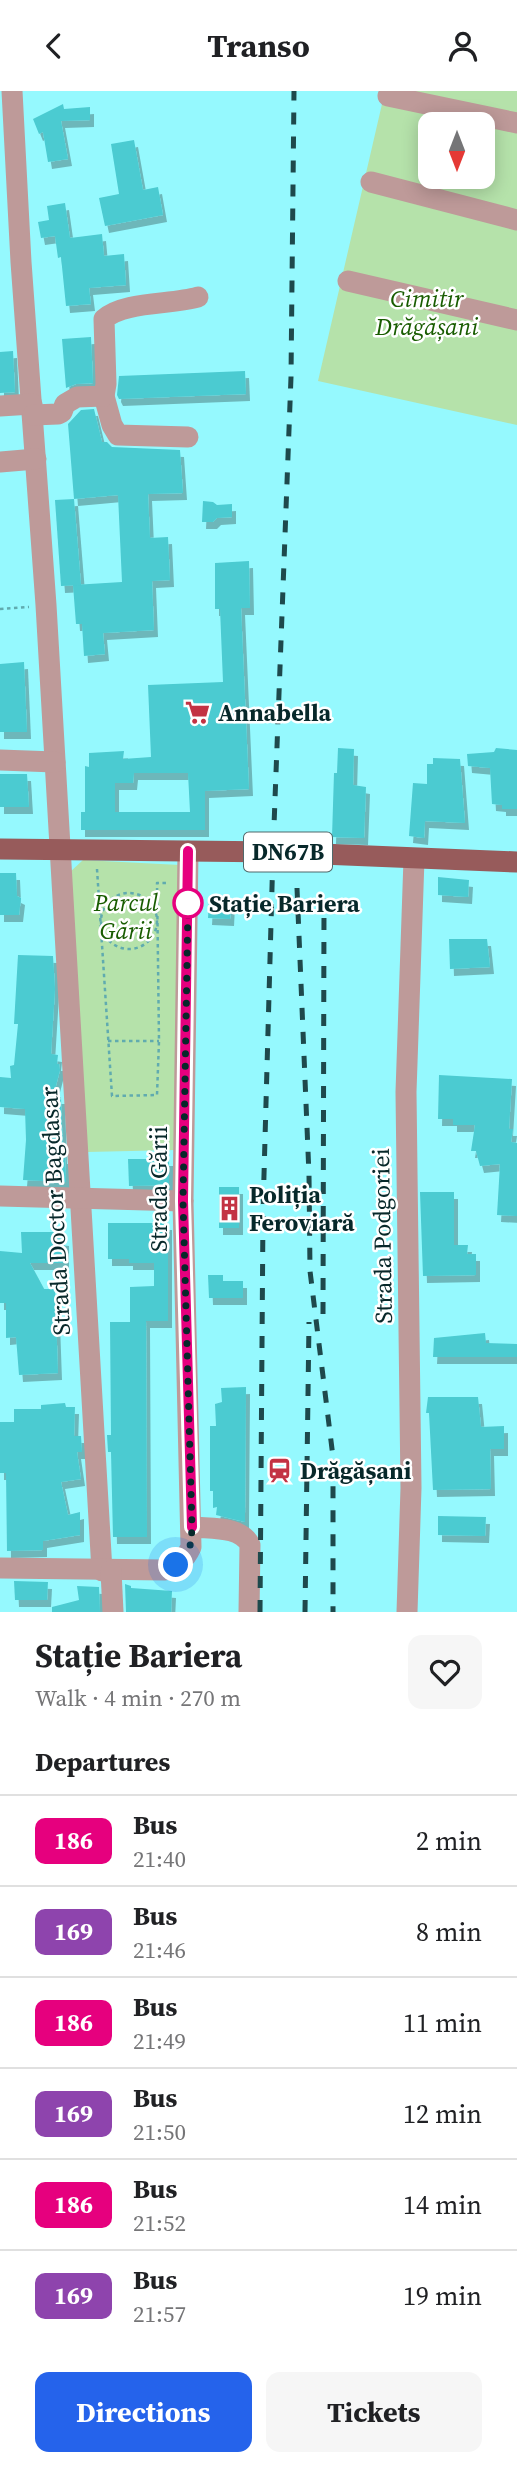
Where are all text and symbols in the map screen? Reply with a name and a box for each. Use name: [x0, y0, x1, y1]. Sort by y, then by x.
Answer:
text: Transo: [207, 24, 310, 68]
icon: back: [35, 27, 73, 65]
icon: person: [444, 27, 482, 65]
north arrow: [418, 112, 495, 189]
map controls: [418, 112, 495, 189]
park label: Cimitir Drăgășani: [374, 282, 479, 343]
place label: Annabella: [218, 696, 332, 729]
supermarket icon: Annabella: [184, 698, 212, 726]
road number: DN67B: [244, 832, 332, 871]
park label: Parcul Gării: [93, 886, 158, 947]
place label: Stație Bariera: [209, 887, 360, 920]
marker: Stație Bariera: [173, 888, 203, 918]
street label: Strada Doctor Bagdasar: [32, 1086, 78, 1336]
street label: Strada Gării: [142, 1126, 175, 1252]
street label: Strada Podgoriei: [364, 1148, 400, 1324]
place label: Poliția Feroviară: [249, 1178, 355, 1239]
building icon: Poliția Feroviară: [215, 1194, 243, 1222]
place label: Drăgășani: [300, 1454, 412, 1487]
station icon: Drăgășani: [266, 1456, 294, 1484]
your location: [158, 1547, 193, 1582]
text: Stație Bariera: [35, 1633, 242, 1678]
button: heart: [408, 1635, 482, 1709]
text: Walk · 4 min · 270 m: [35, 1682, 241, 1714]
text: Departures: [35, 1744, 170, 1780]
text: Bus: [133, 1807, 177, 1843]
text: 2 min: [416, 1823, 482, 1859]
text: 186: [54, 1824, 93, 1857]
text: 21:40: [133, 1843, 186, 1875]
text: Bus: [133, 1898, 177, 1934]
text: 8 min: [416, 1914, 482, 1950]
text: 169: [54, 1915, 93, 1948]
text: 21:46: [133, 1934, 186, 1966]
text: Bus: [133, 1989, 177, 2025]
text: 11 min: [403, 2005, 482, 2041]
text: 186: [54, 2006, 93, 2039]
text: 21:49: [133, 2025, 186, 2057]
text: Bus: [133, 2080, 177, 2116]
text: 12 min: [403, 2096, 482, 2132]
text: 169: [54, 2097, 93, 2130]
text: 21:50: [133, 2116, 186, 2148]
text: Bus: [133, 2171, 177, 2207]
text: 14 min: [403, 2187, 482, 2223]
text: 186: [54, 2188, 93, 2221]
text: 21:52: [133, 2207, 186, 2239]
text: Bus: [133, 2262, 177, 2298]
text: 19 min: [403, 2278, 482, 2314]
text: 169: [54, 2279, 93, 2312]
text: 21:57: [133, 2298, 186, 2330]
button: Directions: [35, 2372, 252, 2452]
button: Tickets: [266, 2372, 482, 2452]

